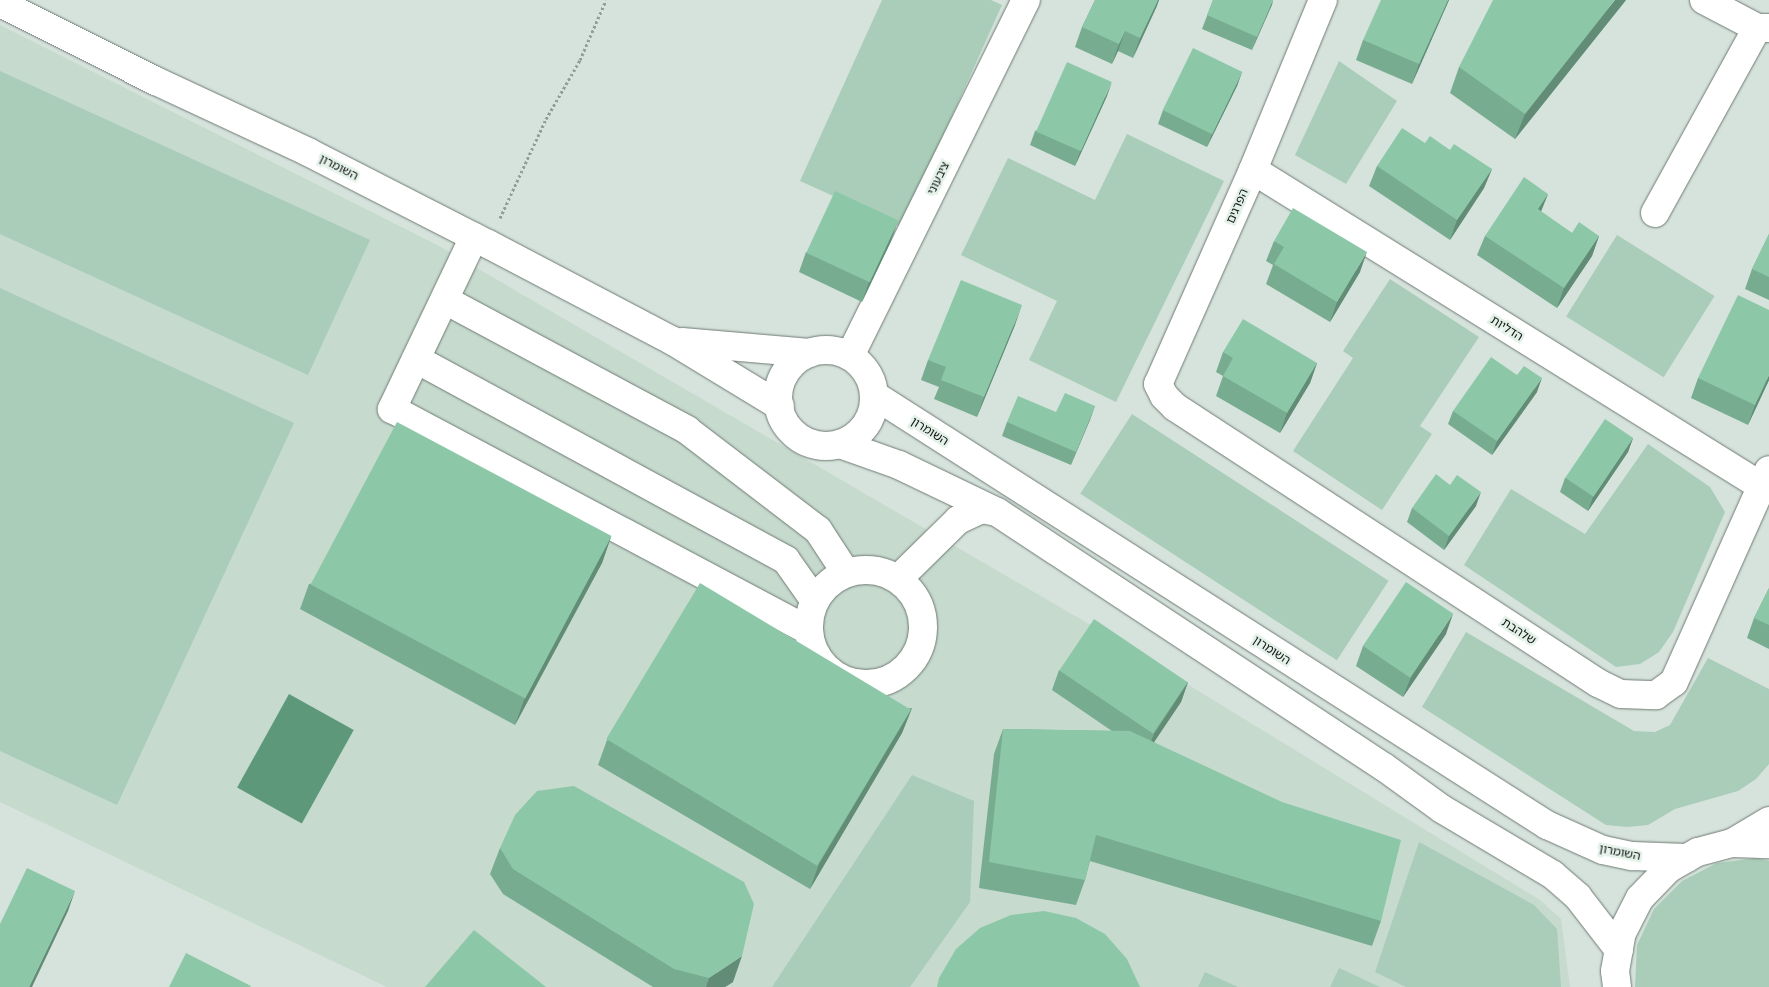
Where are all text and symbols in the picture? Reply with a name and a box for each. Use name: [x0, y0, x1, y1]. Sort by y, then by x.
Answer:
street label: השומרון: [317, 151, 361, 183]
street label: ציבעוני: [924, 159, 952, 197]
street label: הפרגים: [1223, 186, 1251, 226]
street label: הדליות: [1488, 312, 1526, 344]
street label: השומרון: [909, 414, 951, 448]
street label: שלהבת: [1499, 615, 1539, 647]
street label: השומרון: [1251, 633, 1293, 667]
street label: השומרון: [1598, 841, 1642, 863]

